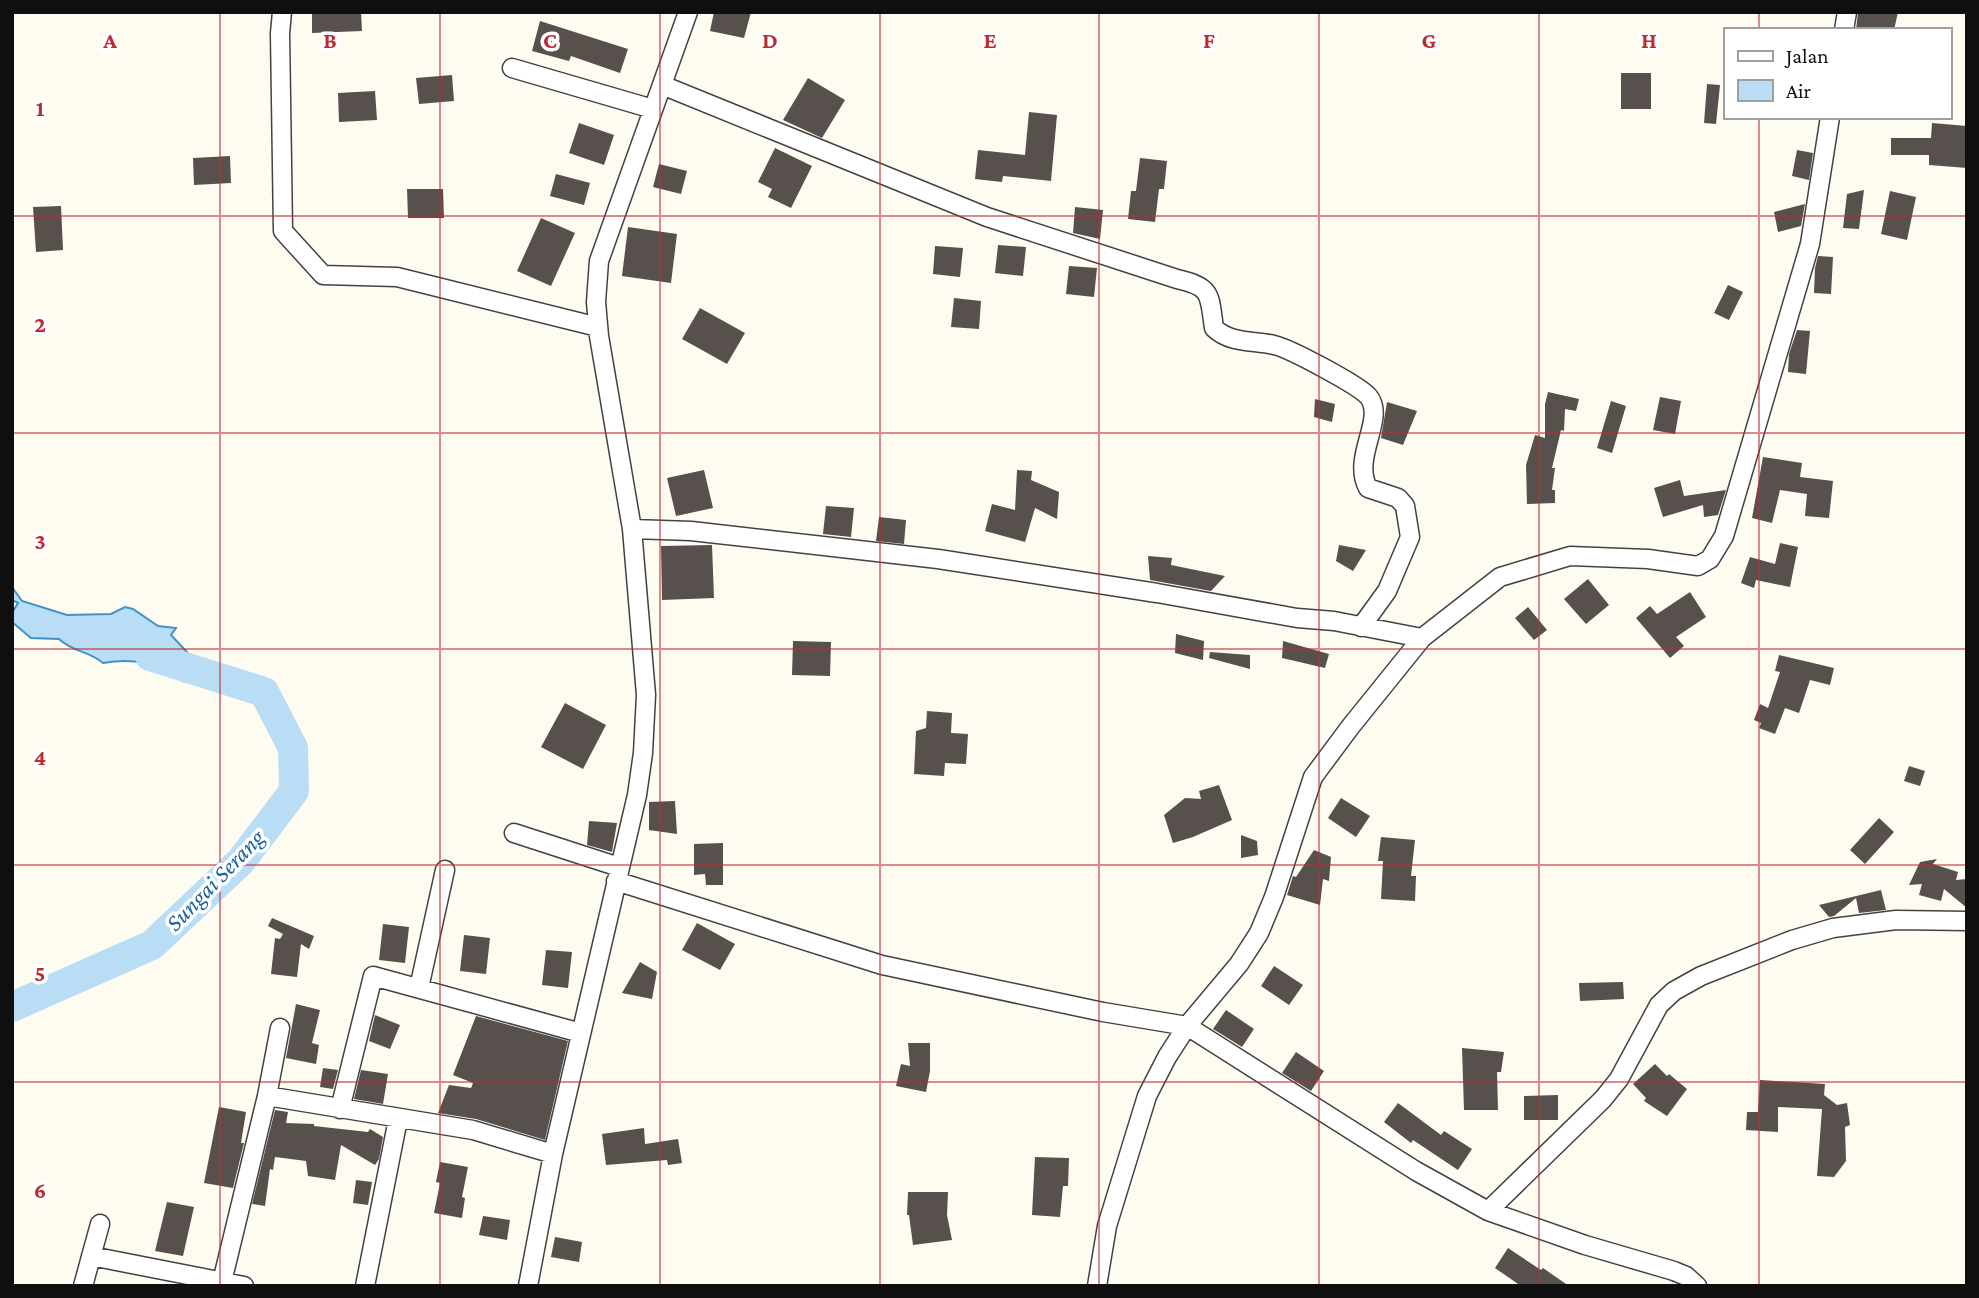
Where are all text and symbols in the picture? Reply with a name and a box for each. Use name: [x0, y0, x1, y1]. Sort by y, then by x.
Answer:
text: A: [102, 27, 117, 53]
text: B: [323, 27, 337, 53]
text: C: [543, 27, 557, 53]
text: D: [762, 27, 778, 53]
text: E: [983, 27, 997, 53]
text: F: [1203, 27, 1215, 53]
text: G: [1422, 27, 1437, 53]
text: H: [1641, 27, 1657, 53]
legend: [1724, 28, 1951, 119]
text: Jalan: [1784, 44, 1828, 68]
text: Air: [1786, 79, 1811, 103]
text: 1: [36, 95, 45, 121]
text: 2: [34, 311, 46, 337]
text: 3: [34, 528, 46, 554]
text: 4: [34, 744, 46, 770]
water label: Sungai Serang: [160, 822, 271, 936]
text: 5: [34, 960, 46, 986]
text: 6: [34, 1177, 46, 1203]

